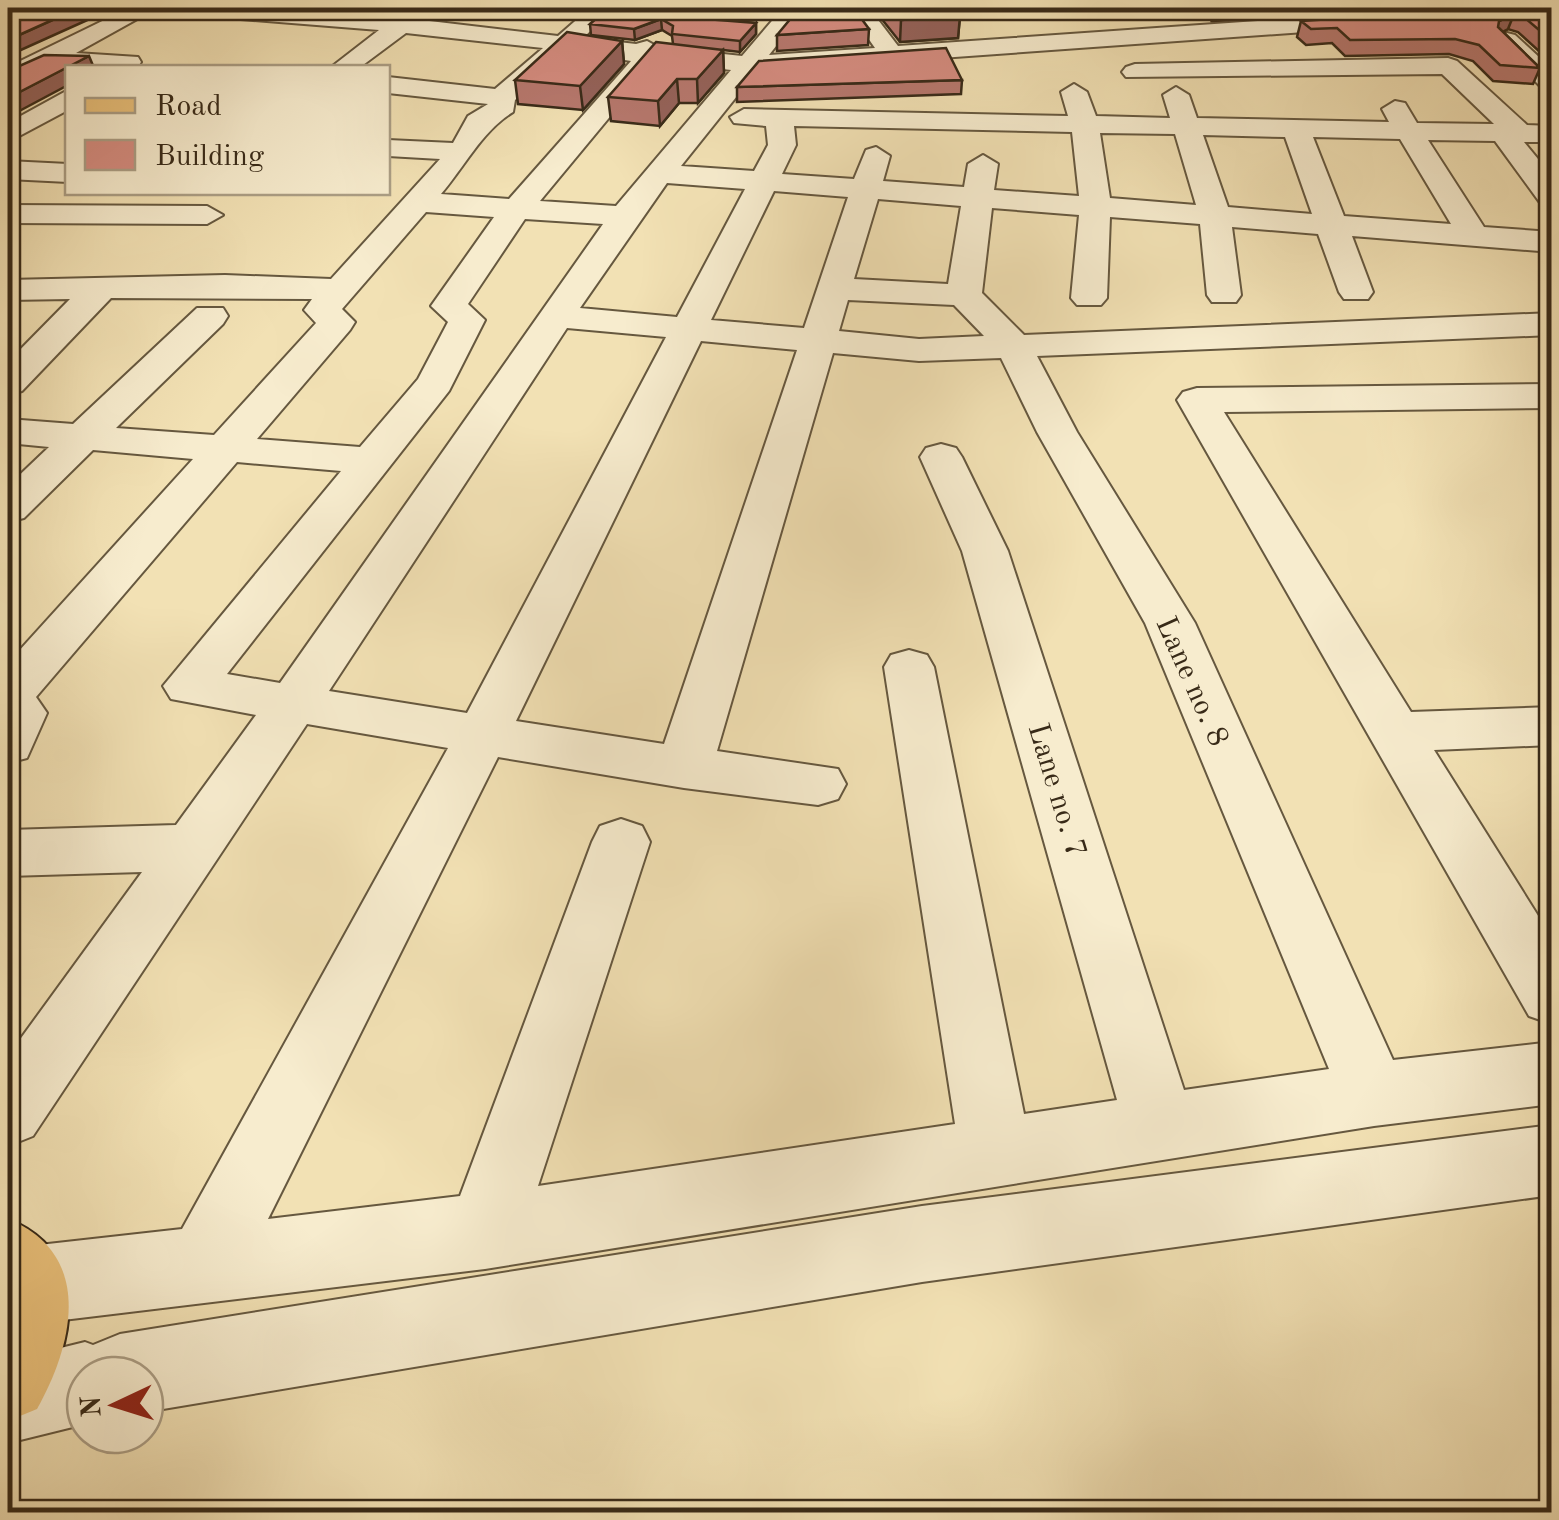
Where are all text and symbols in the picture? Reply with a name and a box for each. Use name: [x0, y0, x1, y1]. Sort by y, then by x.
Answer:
legend: [65, 65, 390, 195]
text: Road: [155, 92, 222, 122]
text: Building: [155, 142, 264, 172]
street label: Lane no. 8: [1149, 612, 1233, 751]
street label: Lane no. 7: [1021, 720, 1091, 861]
north arrow: [65, 1355, 165, 1455]
text: N: [78, 1394, 108, 1418]

